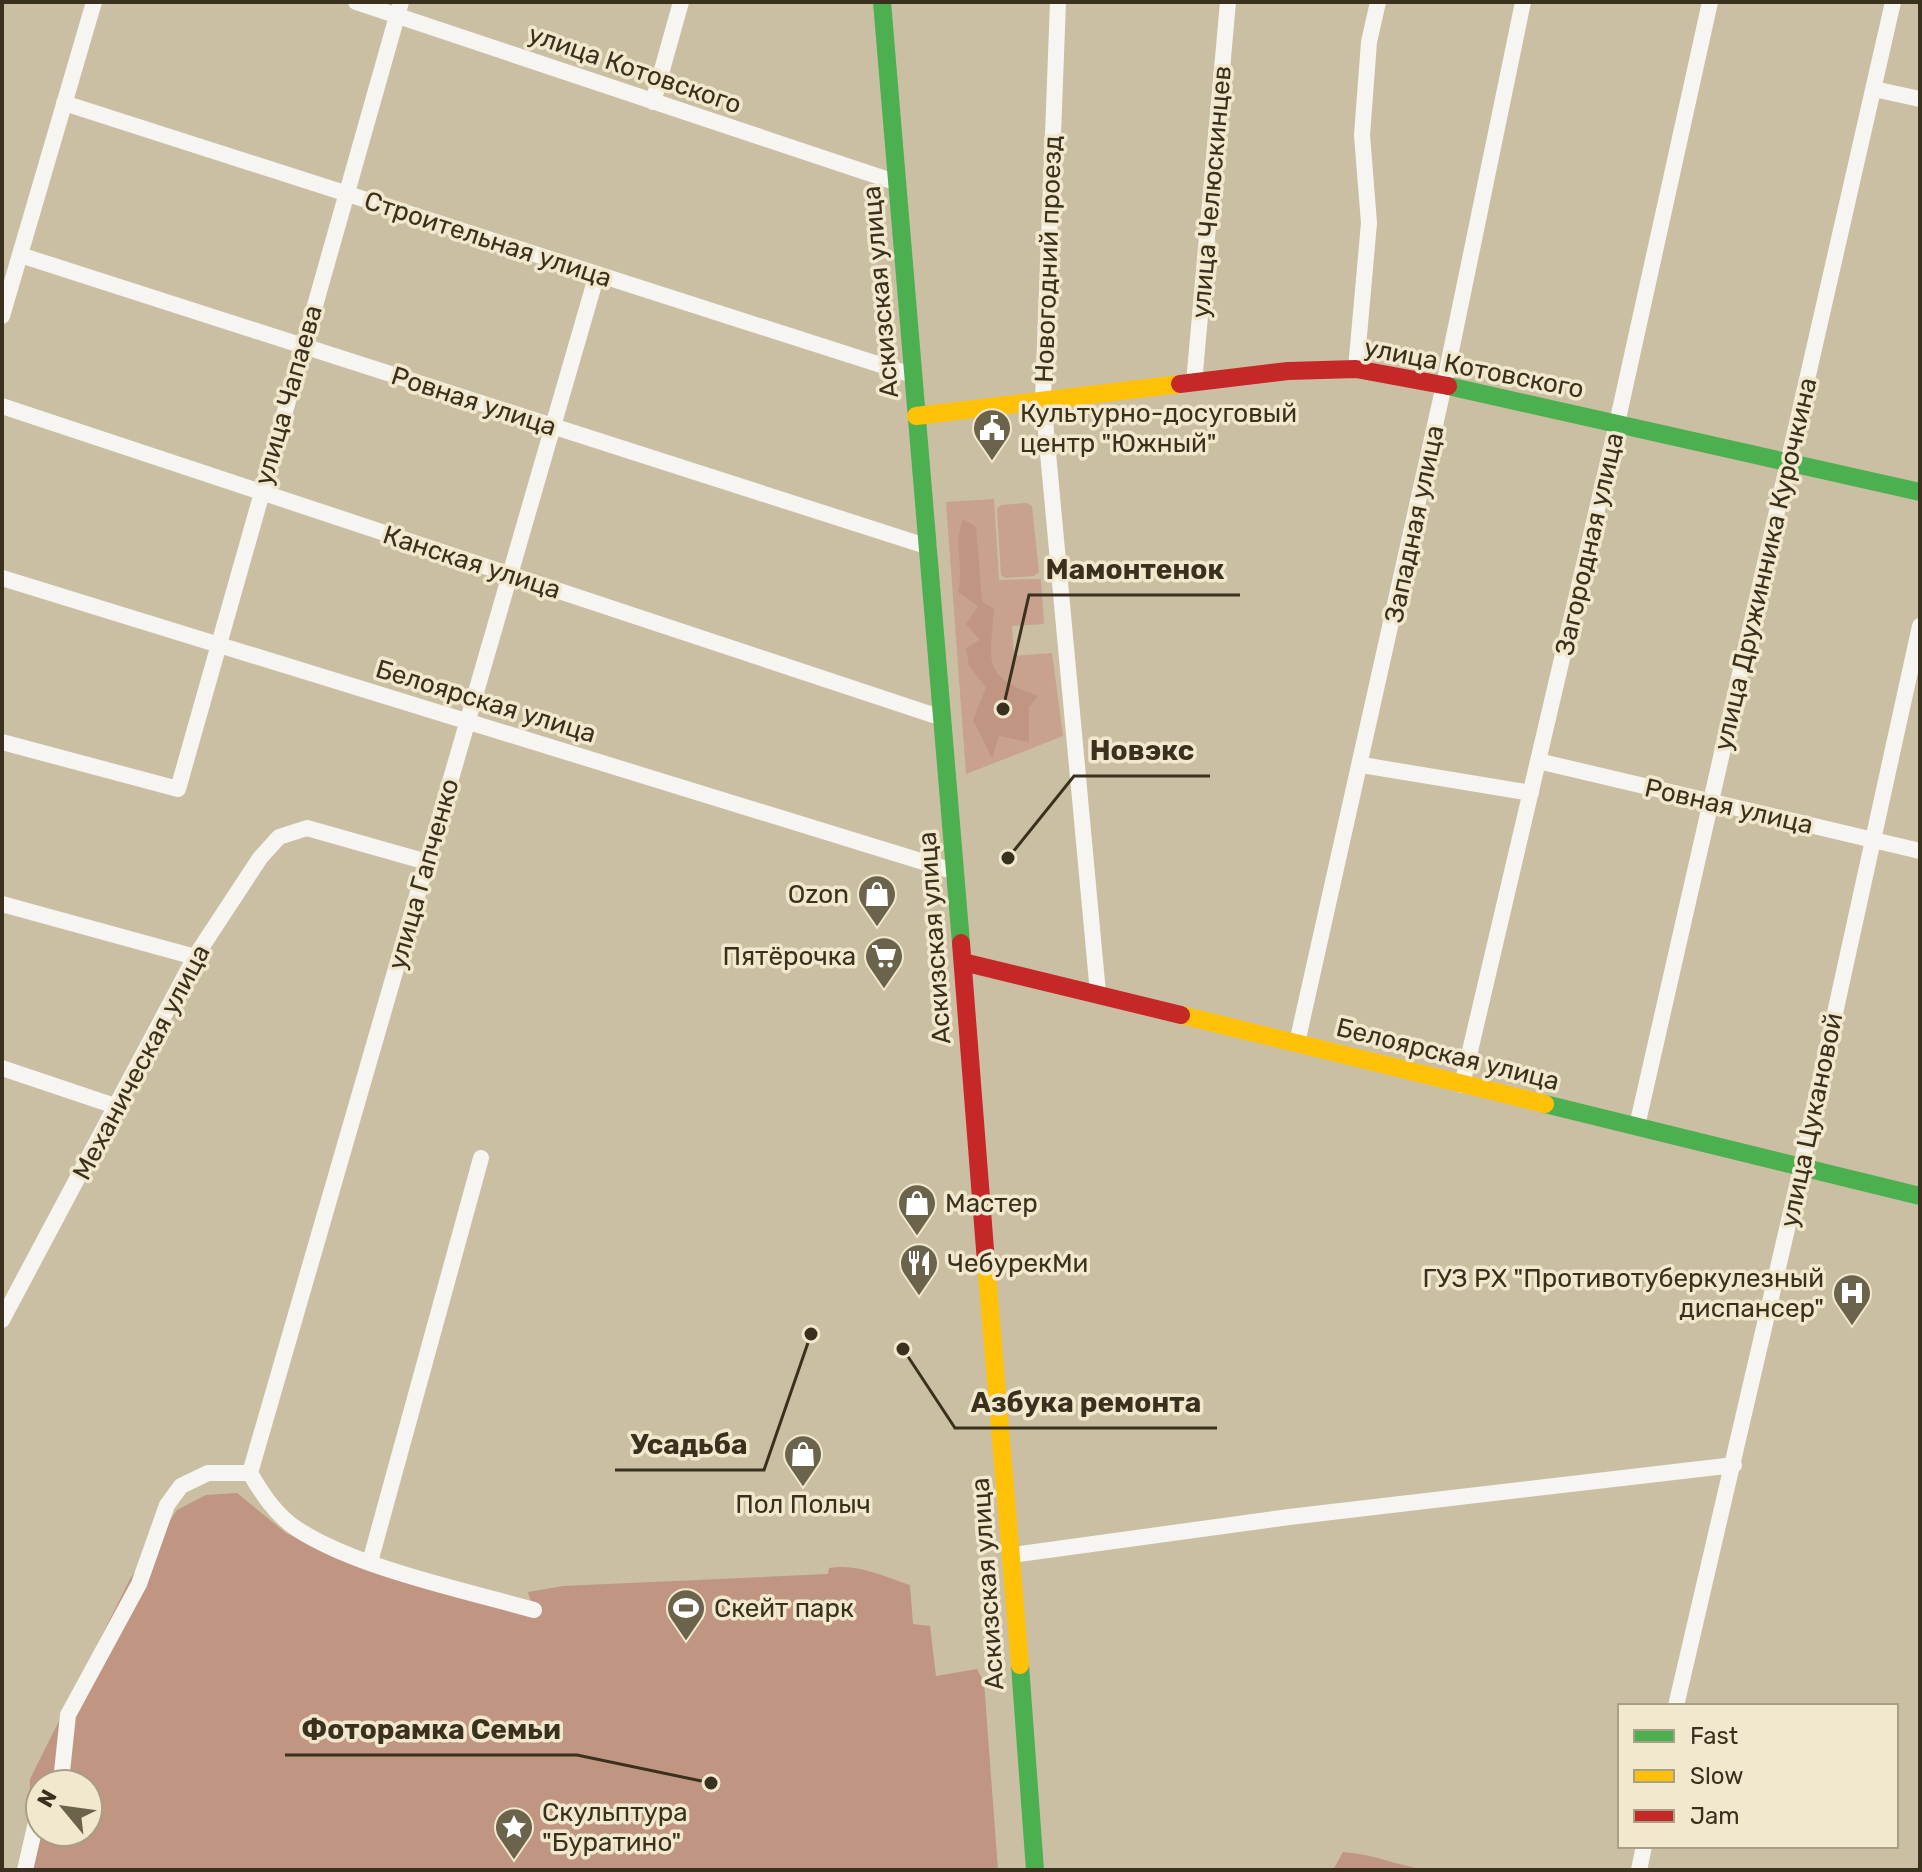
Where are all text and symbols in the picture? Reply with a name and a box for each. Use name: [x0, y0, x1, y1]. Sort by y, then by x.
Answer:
street label: улица Котовского: [524, 18, 745, 120]
street label: улица Челюскинцев: [1185, 64, 1238, 320]
street label: Новогодний проезд: [1029, 135, 1068, 383]
street label: Строительная улица: [360, 185, 615, 294]
street label: Аскизская улица: [856, 185, 905, 399]
street label: улица Чапаева: [248, 302, 329, 489]
street label: улица Котовского: [1361, 332, 1586, 405]
street label: Ровная улица: [387, 360, 560, 443]
street label: улица Дружинника Курочкина: [1707, 375, 1824, 754]
place label: Культурно-досуговый центр "Южный": [1020, 398, 1297, 459]
public building icon: Культурно-досуговый центр "Южный": [971, 407, 1013, 462]
street label: Западная улица: [1378, 422, 1451, 626]
street label: Загородная улица: [1549, 430, 1630, 659]
street label: Канская улица: [379, 519, 565, 606]
callout: Мамонтенок: [1029, 543, 1240, 595]
text: Мамонтенок: [1046, 553, 1224, 586]
street label: Белоярская улица: [372, 653, 600, 750]
callout: Новэкс: [1074, 724, 1210, 776]
text: Новэкс: [1090, 734, 1194, 767]
street label: Ровная улица: [1642, 772, 1816, 841]
street label: улица Гапченко: [381, 775, 466, 973]
street label: Аскизская улица: [912, 831, 957, 1045]
shop icon: Ozon: [856, 873, 898, 928]
place label: Ozon: [788, 879, 849, 910]
supermarket icon: Пятёрочка: [863, 935, 905, 990]
street label: Механическая улица: [66, 939, 217, 1185]
place label: Пятёрочка: [722, 941, 856, 972]
street label: улица Цукановой: [1774, 1010, 1849, 1230]
street label: Белоярская улица: [1333, 1012, 1563, 1097]
shop icon: Мастер: [896, 1182, 938, 1237]
place label: Мастер: [945, 1188, 1038, 1219]
restaurant icon: ЧебурекМи: [898, 1242, 940, 1297]
place label: ЧебурекМи: [947, 1248, 1088, 1279]
place label: ГУЗ РХ "Противотуберкулезный диспансер": [1423, 1263, 1824, 1324]
hospital icon: ГУЗ РХ "Противотуберкулезный диспансер": [1831, 1272, 1873, 1327]
callout: Азбука ремонта: [955, 1376, 1217, 1428]
text: Азбука ремонта: [971, 1386, 1201, 1419]
callout: Усадьба: [615, 1418, 764, 1470]
text: Усадьба: [631, 1428, 747, 1461]
shop icon: Пол Полыч: [782, 1433, 824, 1488]
street label: Аскизская улица: [965, 1477, 1010, 1691]
place label: Пол Полыч: [735, 1489, 871, 1520]
sports icon: Скейт парк: [665, 1587, 707, 1642]
place label: Скейт парк: [714, 1593, 854, 1624]
callout: Фоторамка Семьи: [285, 1703, 577, 1755]
legend: [1618, 1704, 1898, 1848]
text: Фоторамка Семьи: [301, 1713, 561, 1746]
text: Fast: [1690, 1722, 1738, 1750]
text: Slow: [1690, 1762, 1743, 1790]
north arrow: [24, 1768, 104, 1848]
text: N: [31, 1785, 63, 1812]
place label: Скульптура "Буратино": [542, 1797, 688, 1858]
text: Jam: [1690, 1802, 1740, 1830]
place icon: Скульптура "Буратино": [493, 1806, 535, 1861]

